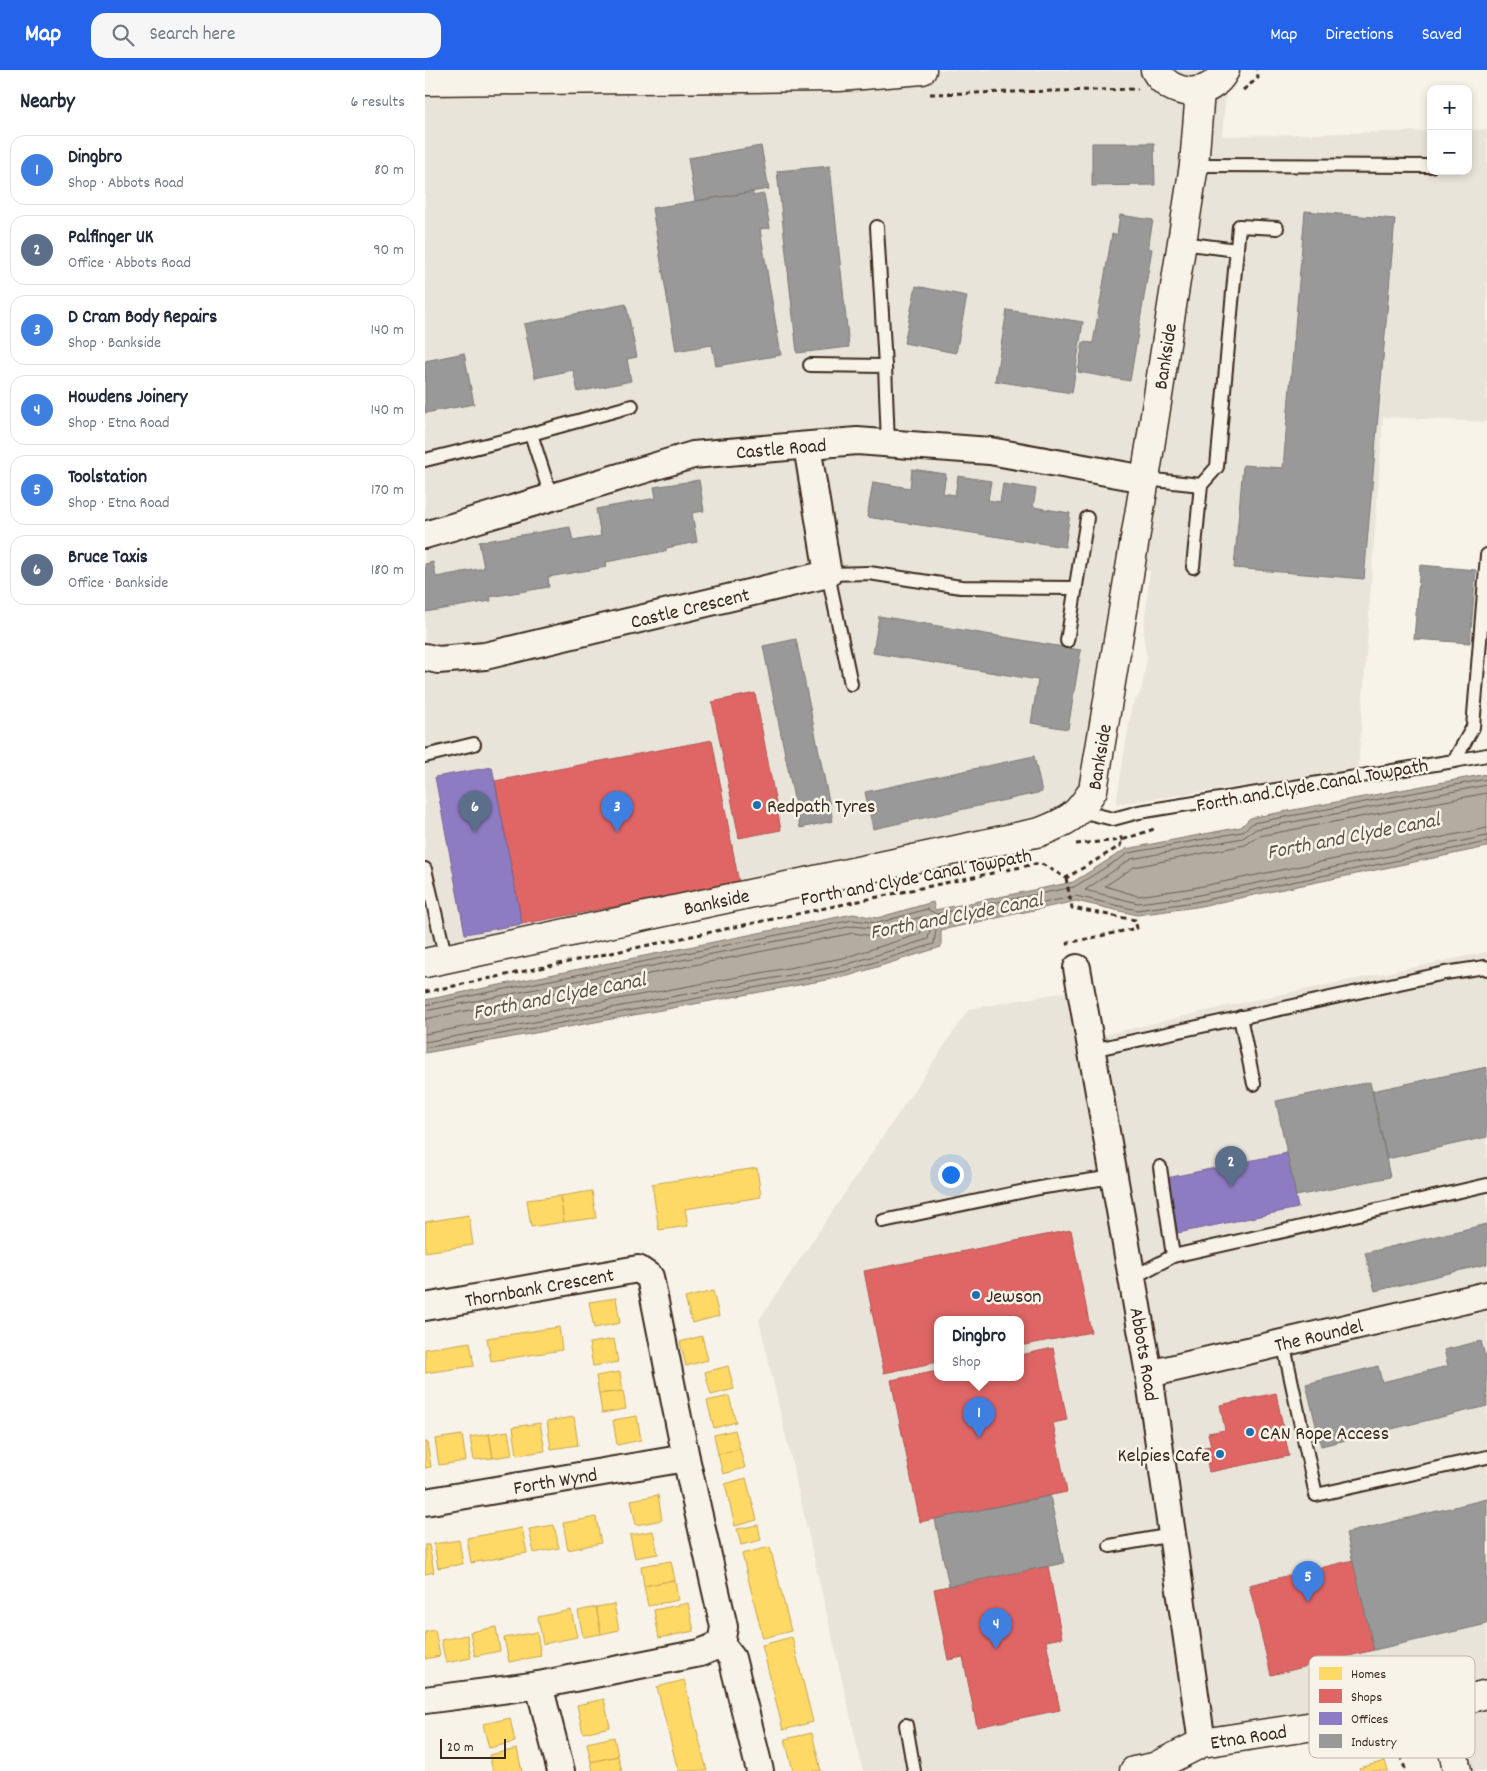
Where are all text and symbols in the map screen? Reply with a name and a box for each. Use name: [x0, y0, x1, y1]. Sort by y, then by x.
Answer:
search box: [91, 13, 441, 58]
text: Map: [25, 18, 61, 52]
icon: search: [109, 21, 137, 49]
text: Search here: [149, 22, 235, 49]
text: Map: [1270, 23, 1297, 48]
text: Directions: [1325, 23, 1394, 48]
text: Saved: [1422, 23, 1462, 48]
map controls: [1427, 85, 1472, 175]
button: +: [1427, 85, 1472, 130]
text: Nearby: [20, 88, 75, 118]
text: 6 results: [350, 91, 405, 114]
button: −: [1427, 130, 1472, 175]
text: Dingbro: [68, 145, 122, 172]
text: 1: [35, 159, 39, 182]
text: 80 m: [374, 159, 404, 182]
text: Shop · Abbots Road: [68, 172, 184, 195]
text: Palfinger UK: [68, 225, 154, 252]
text: 2: [34, 239, 41, 262]
text: 90 m: [373, 239, 404, 262]
text: Office · Abbots Road: [68, 252, 191, 275]
text: D Cram Body Repairs: [68, 305, 217, 332]
text: 3: [33, 319, 41, 342]
text: 140 m: [370, 319, 404, 342]
street label: Bankside: [1148, 321, 1186, 392]
text: Shop · Bankside: [68, 332, 161, 355]
text: Howdens Joinery: [68, 385, 188, 412]
text: 4: [34, 399, 40, 422]
text: 140 m: [370, 399, 404, 422]
text: Shop · Etna Road: [68, 412, 170, 435]
street label: Castle Road: [735, 433, 828, 468]
text: Toolstation: [68, 465, 147, 492]
text: 5: [33, 479, 41, 502]
text: 170 m: [371, 479, 404, 502]
text: Shop · Etna Road: [68, 492, 170, 515]
text: Bruce Taxis: [68, 545, 148, 572]
text: 6: [33, 559, 41, 582]
text: 180 m: [371, 559, 404, 582]
text: Office · Bankside: [68, 572, 168, 595]
street label: Castle Crescent: [628, 582, 753, 638]
street label: Bankside: [1082, 722, 1121, 792]
street label: Forth and Clyde Canal Towpath: [1194, 753, 1431, 821]
pin: 6: [459, 791, 491, 832]
pin: 3: [601, 791, 633, 832]
place label: Redpath Tyres: [767, 794, 875, 822]
marker: Redpath Tyres: [751, 799, 763, 811]
water label: Forth and Clyde Canal: [1265, 806, 1445, 869]
street label: Forth and Clyde Canal Towpath: [799, 843, 1034, 915]
street label: Bankside: [682, 883, 753, 924]
water label: Forth and Clyde Canal: [868, 886, 1048, 949]
water label: Forth and Clyde Canal: [471, 966, 651, 1029]
pin: 2: [1215, 1146, 1247, 1187]
your location: [938, 1162, 964, 1188]
street label: Thornbank Crescent: [463, 1263, 616, 1317]
place label: Jewson: [986, 1284, 1042, 1312]
marker: Jewson: [970, 1289, 982, 1301]
street label: Abbots Road: [1120, 1305, 1164, 1403]
street label: The Roundel: [1272, 1313, 1366, 1361]
popup: [934, 1316, 1024, 1381]
text: Dingbro: [952, 1324, 1006, 1351]
text: Shop: [952, 1351, 981, 1374]
pin: 1: [963, 1397, 995, 1438]
place label: CAN Rope Access: [1260, 1421, 1389, 1449]
marker: CAN Rope Access: [1244, 1426, 1256, 1438]
place label: Kelpies Cafe: [1117, 1443, 1210, 1471]
marker: Kelpies Cafe: [1214, 1448, 1226, 1460]
street label: Forth Wynd: [512, 1462, 600, 1504]
pin: 5: [1292, 1561, 1324, 1602]
pin: 4: [980, 1608, 1012, 1649]
legend: [1309, 1656, 1475, 1758]
text: Homes: [1351, 1665, 1386, 1685]
text: Shops: [1351, 1688, 1382, 1708]
text: Offices: [1351, 1710, 1388, 1730]
street label: Etna Road: [1209, 1719, 1289, 1759]
text: Industry: [1351, 1733, 1397, 1753]
scale bar: [440, 1736, 506, 1759]
text: 20 m: [447, 1738, 474, 1758]

